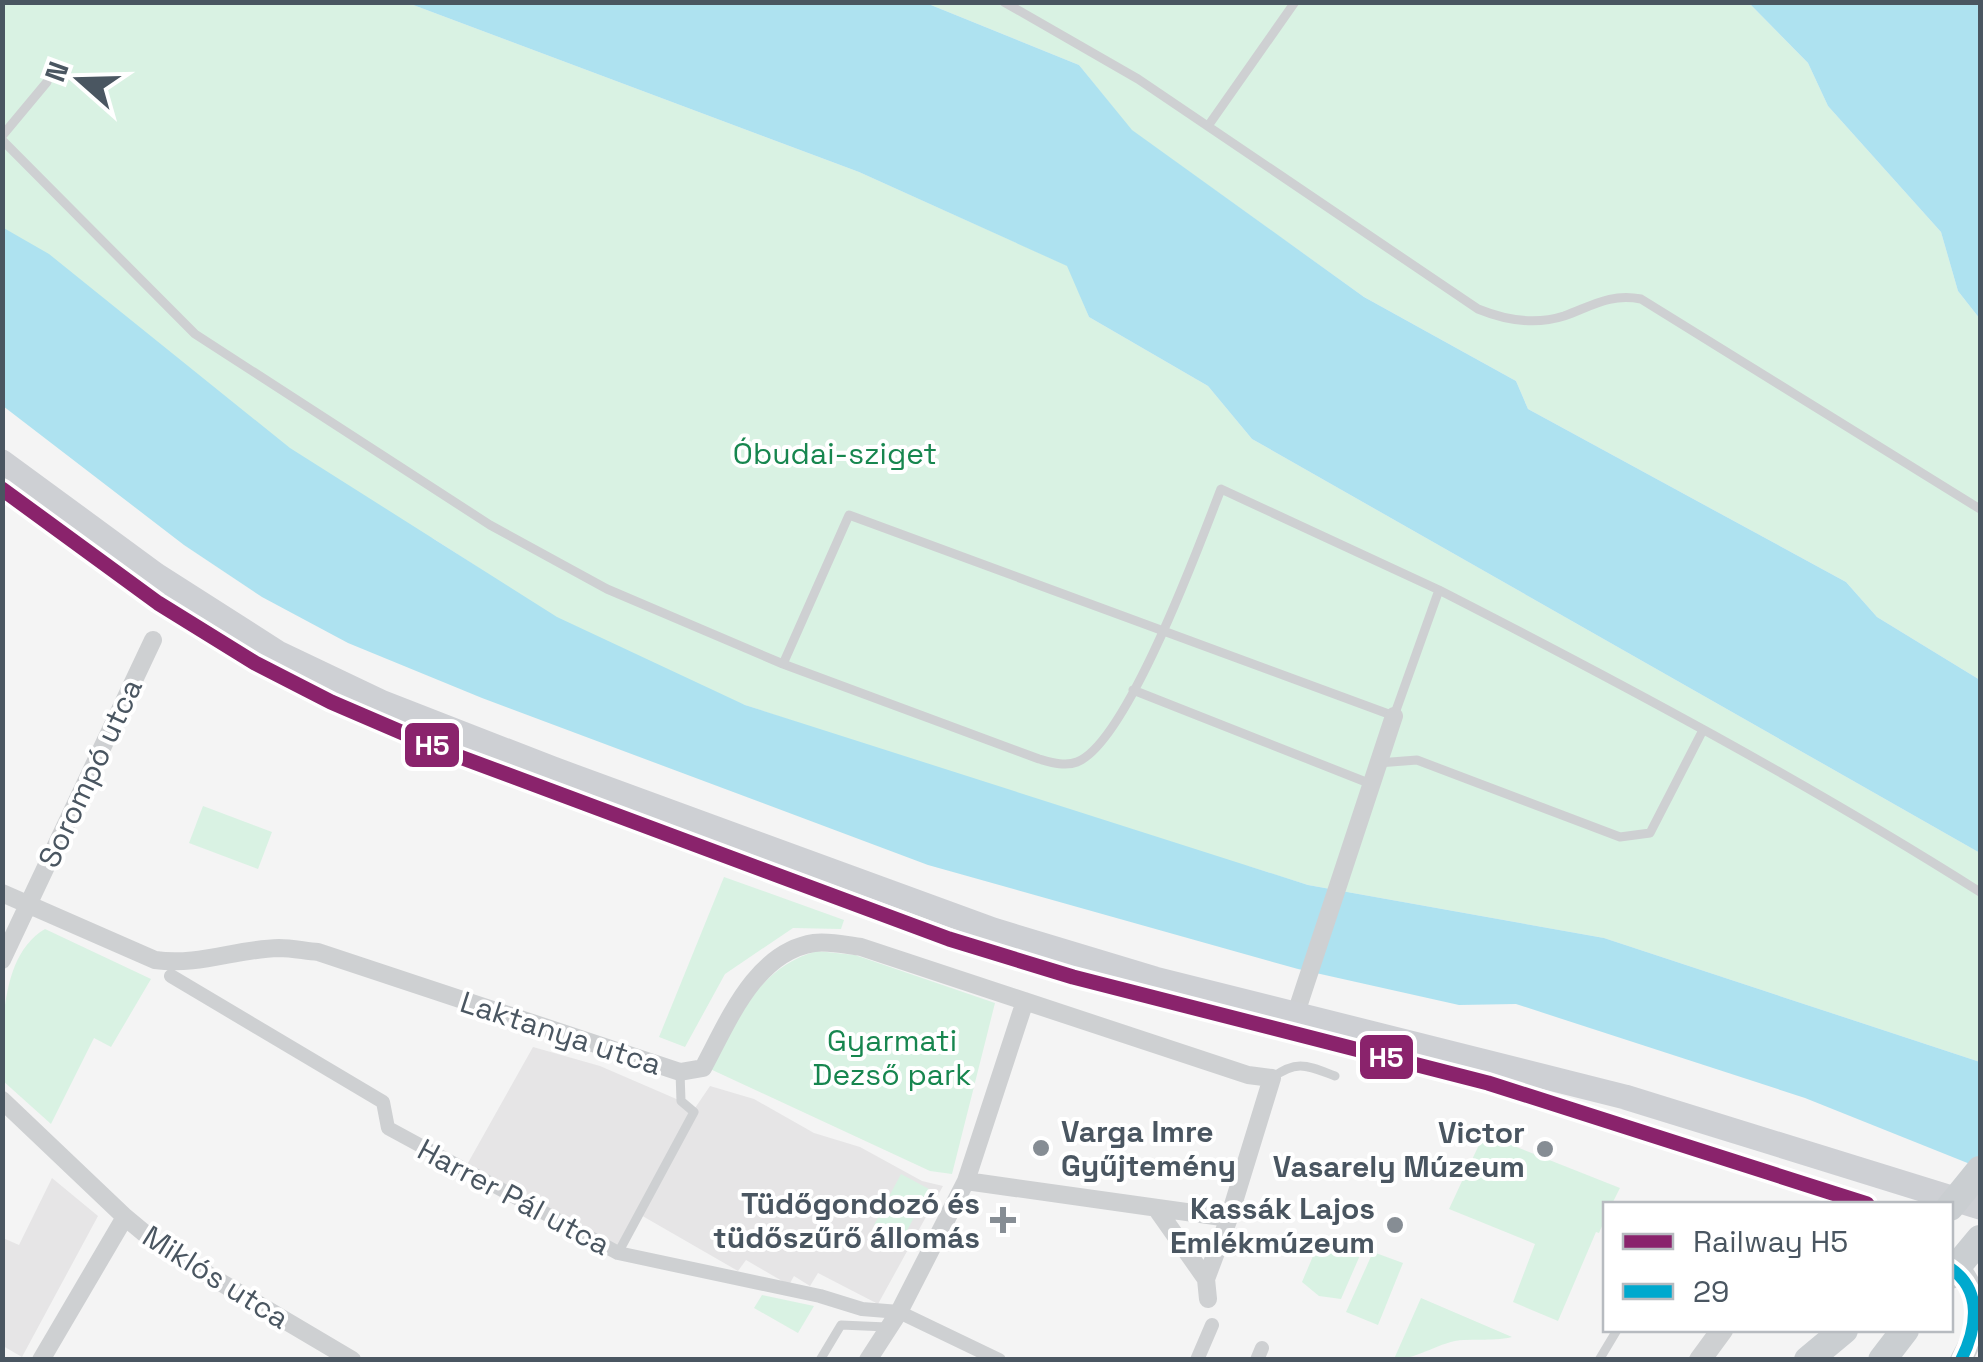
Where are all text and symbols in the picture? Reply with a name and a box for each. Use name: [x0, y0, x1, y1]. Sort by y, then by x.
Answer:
north arrow: [30, 30, 130, 130]
text: N: [36, 56, 77, 86]
park label: Óbudai-sziget: [733, 434, 937, 473]
street label: Sorompó utca: [29, 672, 151, 874]
line badge: H5: [403, 721, 461, 769]
text: H5: [414, 727, 450, 763]
street label: Laktanya utca: [456, 982, 666, 1084]
park label: Gyarmati Dezső park: [813, 1021, 971, 1094]
line badge: H5: [1358, 1033, 1415, 1081]
text: H5: [1368, 1039, 1404, 1075]
place label: Varga Imre Gyűjtemény: [1061, 1112, 1236, 1185]
place label: Victor Vasarely Múzeum: [1273, 1113, 1525, 1186]
street label: Harrer Pál utca: [411, 1130, 617, 1264]
marker: Varga Imre Gyűjtemény: [1030, 1137, 1052, 1159]
marker: Victor Vasarely Múzeum: [1534, 1138, 1556, 1160]
place label: Tüdőgondozó és tüdőszűrő állomás: [713, 1184, 980, 1257]
place label: Kassák Lajos Emlékmúzeum: [1170, 1189, 1375, 1262]
legend: [1603, 1202, 1953, 1332]
marker: Tüdőgondozó és tüdőszűrő állomás: [990, 1207, 1016, 1233]
marker: Kassák Lajos Emlékmúzeum: [1384, 1214, 1406, 1236]
street label: Miklós utca: [135, 1217, 297, 1337]
text: Railway H5: [1693, 1222, 1848, 1261]
text: 29: [1693, 1272, 1729, 1311]

